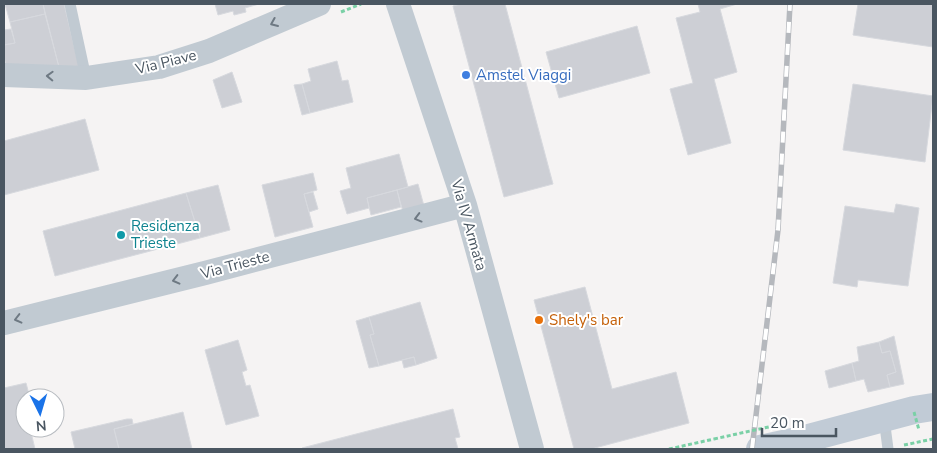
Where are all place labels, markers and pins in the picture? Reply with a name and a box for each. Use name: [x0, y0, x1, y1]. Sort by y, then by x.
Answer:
place label: Amstel Viaggi: [476, 65, 571, 85]
marker: Amstel Viaggi: [460, 69, 472, 81]
place label: Residenza Trieste: [131, 216, 200, 253]
marker: Residenza Trieste: [115, 229, 127, 241]
place label: Shely's bar: [549, 310, 624, 330]
marker: Shely's bar: [533, 314, 545, 326]

